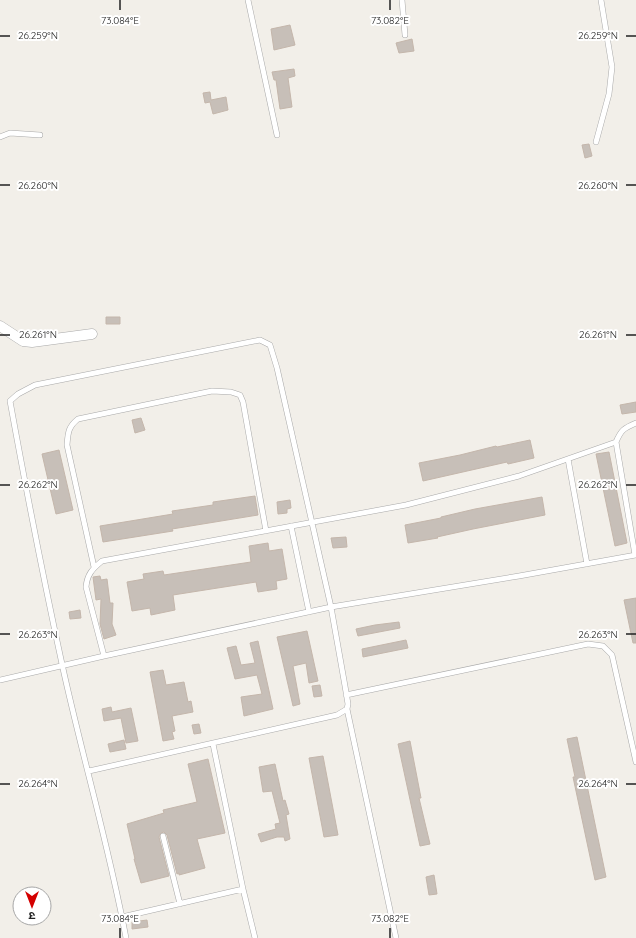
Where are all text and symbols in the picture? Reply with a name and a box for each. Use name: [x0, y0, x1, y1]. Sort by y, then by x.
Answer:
text: 73.084°E: [101, 14, 139, 27]
text: 73.082°E: [371, 14, 409, 27]
text: 26.259°N: [18, 29, 58, 42]
text: 26.259°N: [578, 29, 618, 42]
text: 26.260°N: [18, 179, 58, 192]
text: 26.260°N: [578, 179, 618, 192]
text: 26.261°N: [19, 328, 57, 341]
text: 26.261°N: [579, 328, 617, 341]
text: 26.262°N: [18, 478, 58, 491]
text: 26.262°N: [578, 478, 618, 491]
text: 26.263°N: [18, 628, 58, 641]
text: 26.263°N: [578, 628, 618, 641]
text: 26.264°N: [18, 777, 58, 790]
text: 26.264°N: [578, 777, 618, 790]
north arrow: [12, 886, 52, 926]
text: उ: [28, 909, 35, 923]
text: 73.084°E: [101, 912, 139, 925]
text: 73.082°E: [371, 912, 409, 925]

